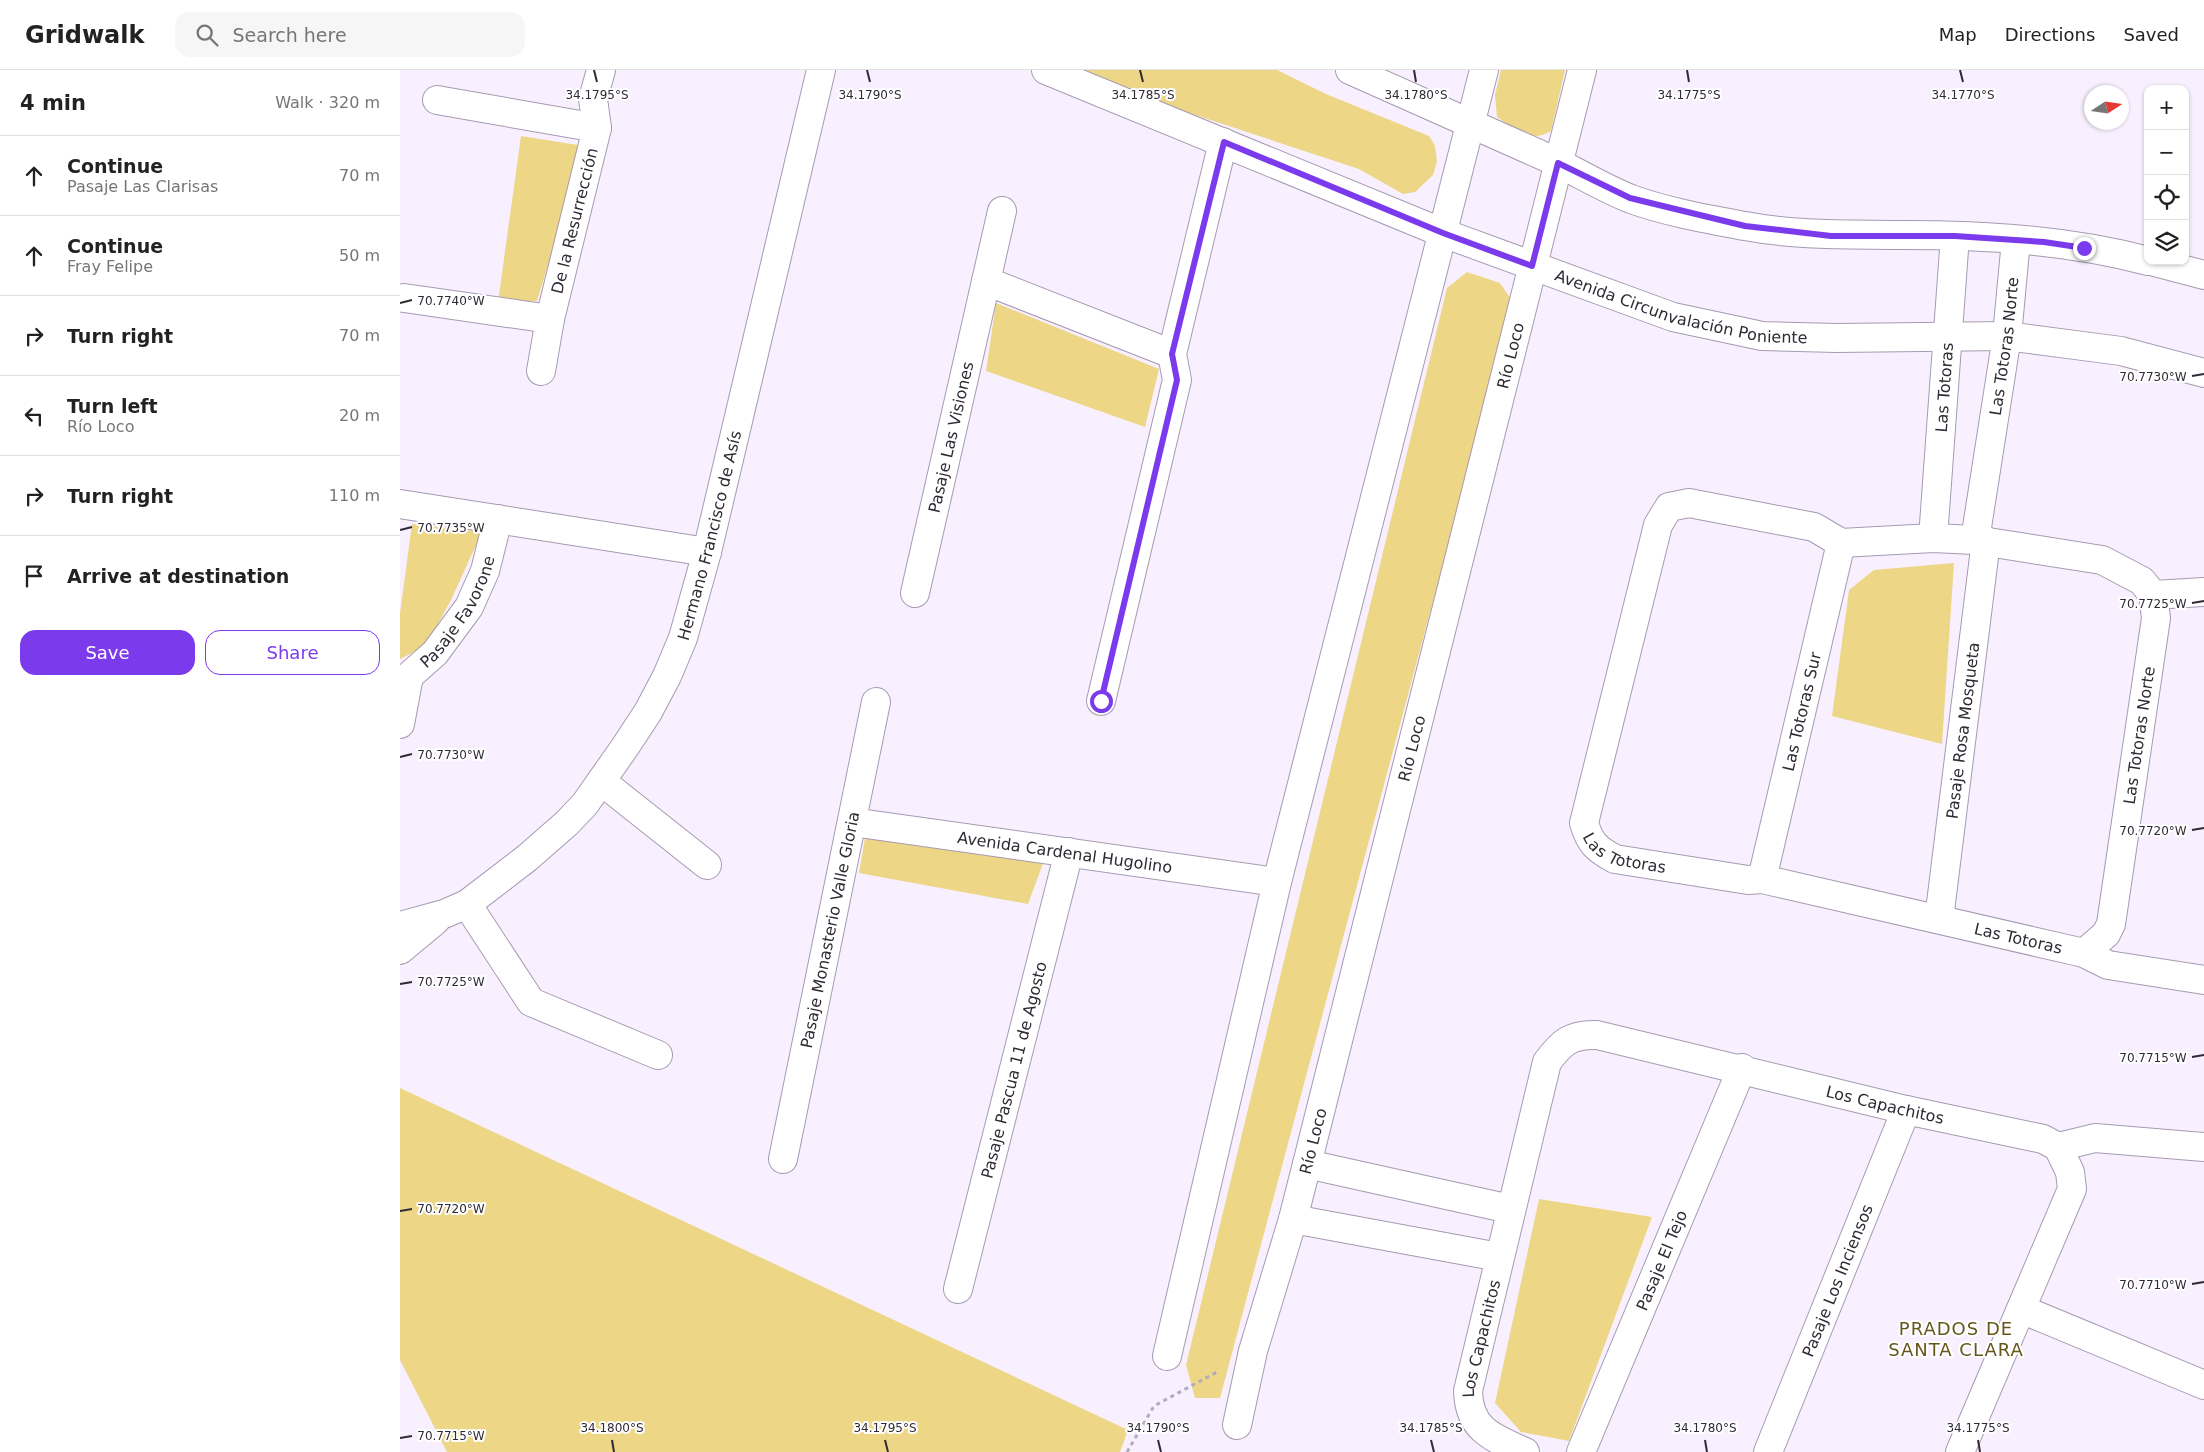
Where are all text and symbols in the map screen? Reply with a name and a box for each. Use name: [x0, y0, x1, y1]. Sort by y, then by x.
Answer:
search box: [175, 12, 525, 57]
text: Gridwalk: [25, 21, 145, 49]
icon: search: [193, 21, 221, 49]
text: Search here: [233, 24, 347, 46]
text: Map: [1939, 24, 1977, 45]
text: Directions: [2005, 24, 2095, 45]
text: Saved: [2123, 24, 2179, 45]
north arrow: [2084, 85, 2129, 130]
map controls: [2144, 85, 2189, 265]
button: +: [2144, 85, 2189, 130]
text: 34.1795°S: [565, 88, 629, 102]
text: 34.1790°S: [838, 88, 902, 102]
text: 34.1785°S: [1111, 88, 1175, 102]
text: 34.1780°S: [1384, 88, 1448, 102]
text: 34.1775°S: [1657, 88, 1721, 102]
text: 34.1770°S: [1931, 88, 1995, 102]
text: 4 min: [20, 91, 86, 115]
text: Walk · 320 m: [275, 93, 380, 112]
button: −: [2144, 130, 2189, 175]
street label: De la Resurrección: [547, 146, 601, 296]
text: Continue: [67, 155, 163, 177]
icon: ahead: [20, 162, 48, 190]
text: 70 m: [339, 166, 380, 185]
button: locate: [2144, 175, 2189, 220]
text: Pasaje Las Clarisas: [67, 177, 218, 196]
button: layers: [2144, 220, 2189, 265]
text: Continue: [67, 235, 163, 257]
route end: [2073, 237, 2096, 260]
icon: ahead: [20, 242, 48, 270]
text: 50 m: [339, 246, 380, 265]
text: Fray Felipe: [67, 257, 153, 276]
street label: Avenida Circunvalación Poniente: [1553, 265, 1808, 347]
street label: Las Totoras Norte: [1985, 276, 2022, 417]
text: 70.7740°W: [417, 294, 485, 308]
street label: Río Loco: [1493, 320, 1528, 391]
icon: right: [20, 322, 48, 350]
text: Turn right: [67, 325, 173, 347]
text: 70 m: [339, 326, 380, 345]
street label: Las Totoras: [1931, 342, 1957, 433]
street label: Pasaje Las Visiones: [924, 360, 977, 514]
text: 70.7730°W: [2119, 370, 2187, 384]
text: Turn left: [67, 395, 158, 417]
icon: left: [20, 402, 48, 430]
text: 20 m: [339, 406, 380, 425]
text: Río Loco: [67, 417, 134, 436]
street label: Hermano Francisco de Asís: [673, 429, 745, 642]
icon: right: [20, 482, 48, 510]
text: Turn right: [67, 485, 173, 507]
text: 110 m: [329, 486, 380, 505]
text: 70.7735°W: [417, 521, 485, 535]
street label: Pasaje Favorone: [416, 554, 498, 671]
icon: arrive: [20, 562, 48, 590]
text: Arrive at destination: [67, 565, 289, 587]
text: 70.7725°W: [2119, 597, 2187, 611]
button: Save: [20, 630, 195, 675]
button: Share: [205, 630, 380, 675]
street label: Pasaje Rosa Mosqueta: [1942, 641, 1983, 820]
street label: Las Totoras Sur: [1778, 650, 1825, 773]
street label: Las Totoras Norte: [2119, 665, 2158, 806]
route start: [1090, 690, 1113, 713]
street label: Río Loco: [1394, 713, 1429, 783]
text: 70.7730°W: [417, 748, 485, 762]
street label: Pasaje Monasterio Valle Gloria: [796, 810, 863, 1050]
text: 70.7720°W: [2119, 824, 2187, 838]
street label: Avenida Cardenal Hugolino: [956, 827, 1174, 877]
street label: Las Totoras: [1579, 829, 1667, 876]
street label: Las Totoras: [1972, 919, 2064, 957]
street label: Pasaje Pascua 11 de Agosto: [977, 959, 1050, 1180]
text: 70.7725°W: [417, 975, 485, 989]
text: 70.7715°W: [2119, 1051, 2187, 1065]
street label: Los Capachitos: [1824, 1081, 1946, 1127]
street label: Río Loco: [1295, 1106, 1330, 1176]
street label: Pasaje Los Inciensos: [1798, 1201, 1876, 1359]
text: 70.7720°W: [417, 1202, 485, 1216]
street label: Pasaje El Tejo: [1632, 1207, 1691, 1313]
street label: Los Capachitos: [1458, 1278, 1504, 1398]
text: 70.7710°W: [2119, 1278, 2187, 1292]
district label: PRADOS DE SANTA CLARA: [1888, 1318, 2024, 1360]
text: 34.1800°S: [580, 1421, 644, 1435]
text: 34.1795°S: [853, 1421, 917, 1435]
text: 34.1790°S: [1126, 1421, 1190, 1435]
text: 34.1785°S: [1399, 1421, 1463, 1435]
text: 34.1780°S: [1673, 1421, 1737, 1435]
text: 34.1775°S: [1946, 1421, 2010, 1435]
text: 70.7715°W: [417, 1429, 485, 1443]

